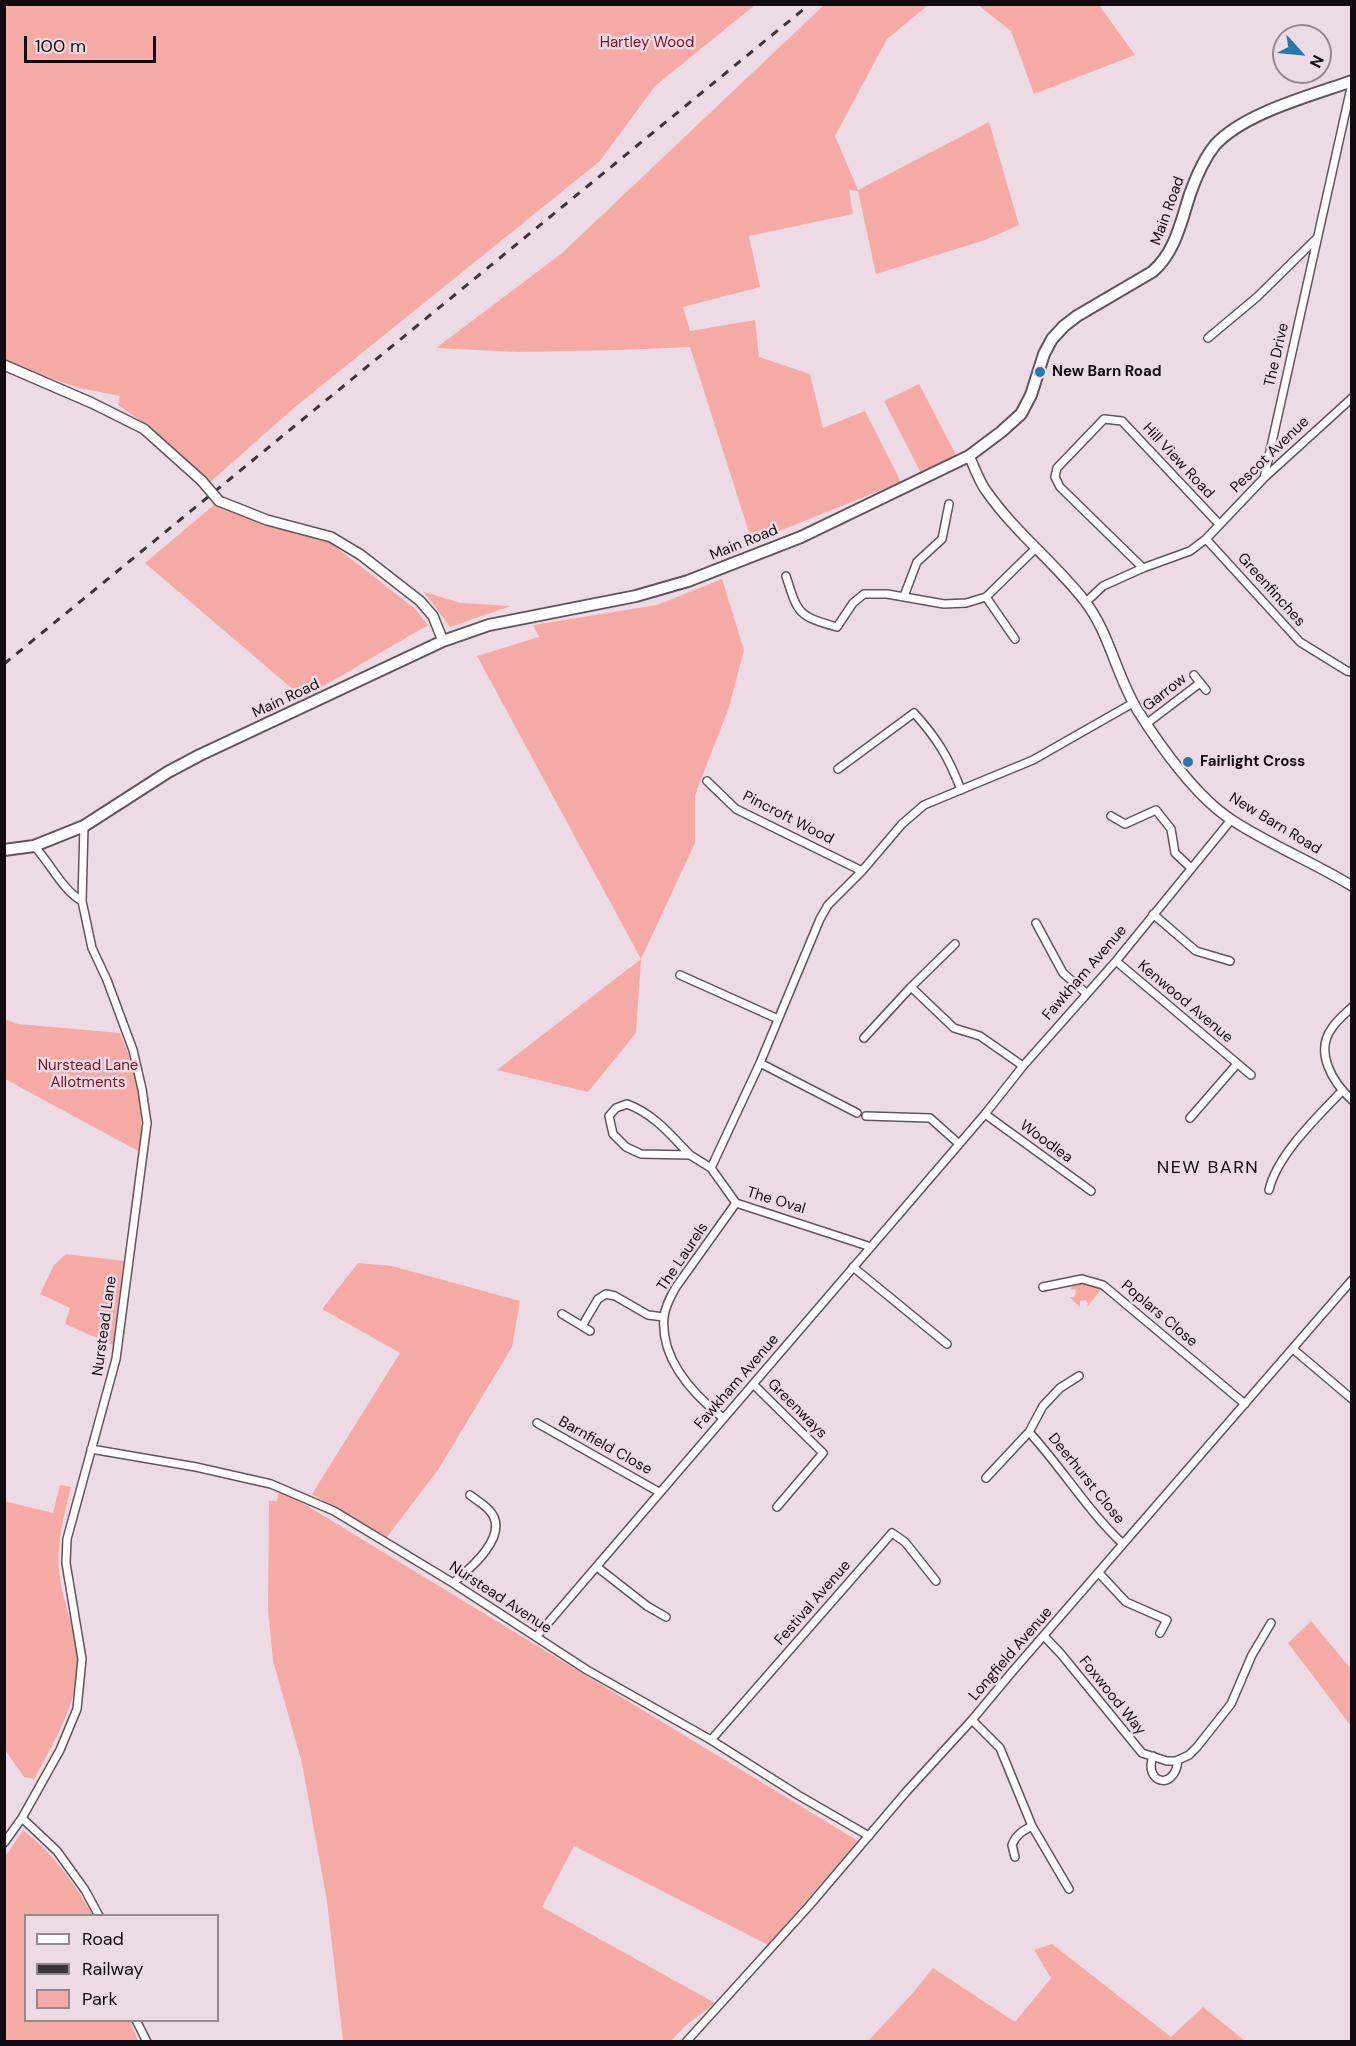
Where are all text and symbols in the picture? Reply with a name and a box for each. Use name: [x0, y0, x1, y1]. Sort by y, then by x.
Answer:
scale bar: [27, 24, 159, 62]
north arrow: [1272, 24, 1332, 84]
text: 100 m: [35, 34, 86, 58]
park label: Hartley Wood: [600, 34, 694, 52]
text: N: [1305, 52, 1329, 71]
street label: Main Road: [1147, 174, 1189, 248]
street label: The Drive: [1261, 321, 1293, 389]
place label: New Barn Road: [1052, 363, 1162, 381]
marker: New Barn Road: [1033, 365, 1047, 379]
street label: Pescot Avenue: [1227, 413, 1313, 497]
street label: Hill View Road: [1138, 419, 1218, 503]
street label: Main Road: [707, 521, 781, 565]
street label: Greenfinches: [1233, 550, 1309, 630]
street label: Garrow: [1140, 670, 1190, 716]
street label: Main Road: [250, 676, 322, 722]
place label: Fairlight Cross: [1200, 753, 1305, 771]
marker: Fairlight Cross: [1181, 755, 1195, 769]
street label: Pincroft Wood: [740, 787, 836, 849]
street label: New Barn Road: [1226, 789, 1324, 859]
street label: Fawkham Avenue: [1039, 922, 1131, 1024]
street label: Kenwood Avenue: [1134, 957, 1236, 1047]
park label: Nurstead Lane Allotments: [38, 1057, 138, 1092]
street label: Woodlea: [1016, 1117, 1076, 1167]
district label: NEW BARN: [1157, 1157, 1259, 1179]
street label: The Oval: [745, 1184, 807, 1218]
street label: The Laurels: [653, 1219, 713, 1295]
street label: Nurstead Lane: [89, 1275, 121, 1377]
street label: Poplars Close: [1117, 1277, 1201, 1351]
street label: Fawkham Avenue: [691, 1331, 783, 1433]
street label: Greenways: [763, 1375, 831, 1443]
street label: Barnfield Close: [555, 1413, 655, 1479]
street label: Deerhurst Close: [1044, 1430, 1128, 1528]
street label: Festival Avenue: [771, 1557, 855, 1649]
street label: Nurstead Avenue: [445, 1558, 555, 1638]
street label: Longfield Avenue: [965, 1604, 1057, 1704]
street label: Foxwood Way: [1075, 1653, 1149, 1739]
legend: [24, 1914, 219, 2022]
text: Road: [82, 1927, 124, 1951]
text: Railway: [82, 1957, 144, 1981]
text: Park: [82, 1987, 118, 2011]

